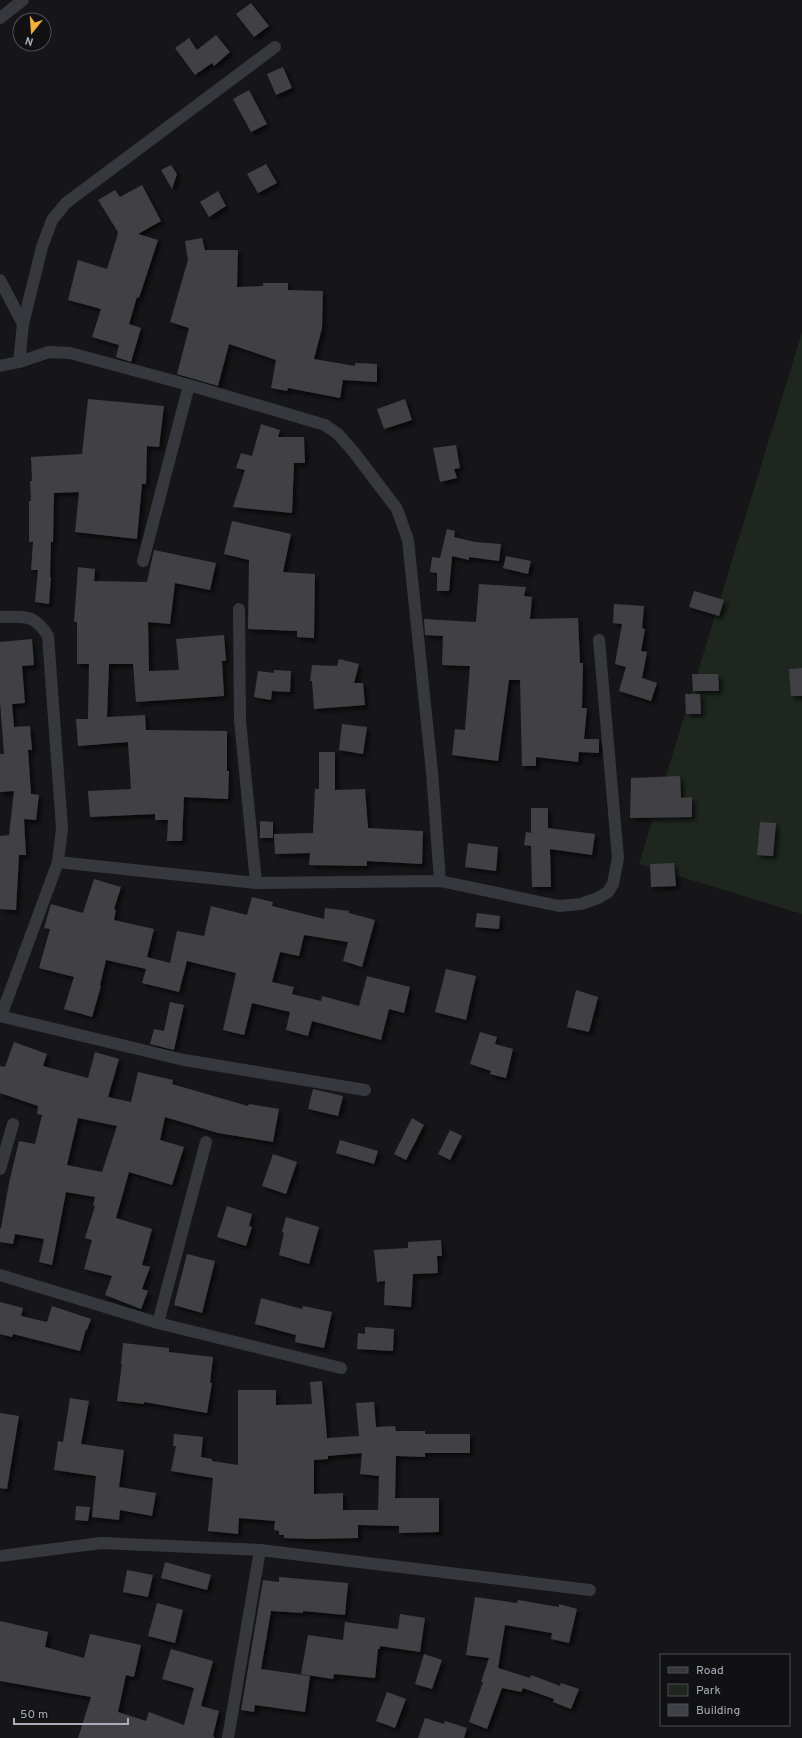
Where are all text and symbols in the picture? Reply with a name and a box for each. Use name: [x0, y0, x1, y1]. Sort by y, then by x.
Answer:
north arrow: [12, 12, 52, 52]
text: N: [24, 33, 35, 48]
legend: [660, 1654, 790, 1726]
text: Road: [696, 1663, 724, 1679]
text: Park: [696, 1683, 721, 1699]
scale bar: [14, 1700, 128, 1726]
text: Building: [696, 1703, 740, 1719]
text: 50 m: [20, 1707, 48, 1723]

